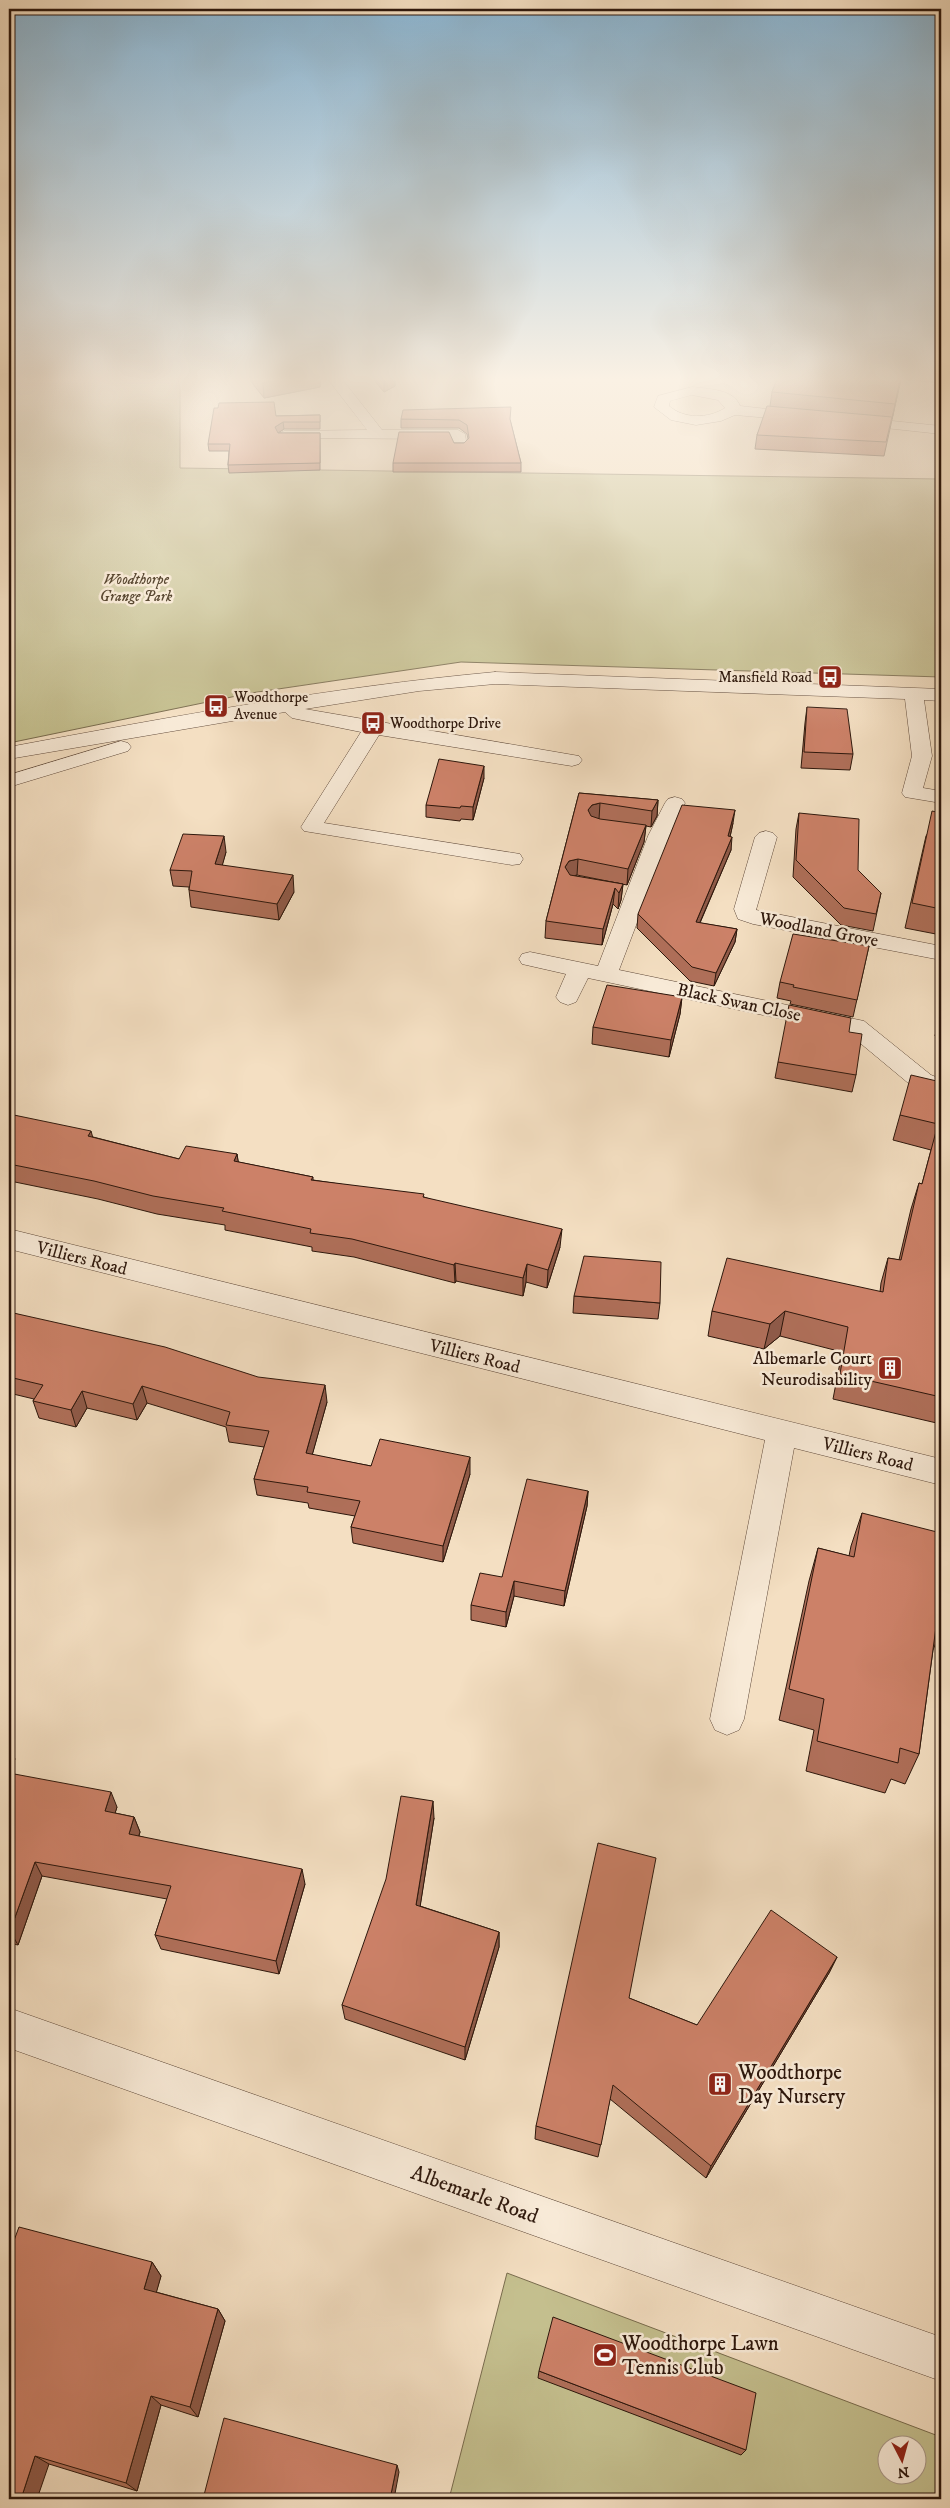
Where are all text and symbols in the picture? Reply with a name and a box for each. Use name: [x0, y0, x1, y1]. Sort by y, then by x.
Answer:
park label: Woodthorpe Grange Park: [100, 570, 173, 606]
bus stop icon: Mansfield Road: [817, 664, 843, 690]
place label: Mansfield Road: [718, 668, 813, 687]
place label: Woodthorpe Avenue: [233, 688, 308, 724]
bus stop icon: Woodthorpe Avenue: [203, 693, 229, 719]
bus stop icon: Woodthorpe Drive: [360, 710, 386, 736]
place label: Woodthorpe Drive: [389, 714, 501, 733]
street label: Woodland Grove: [756, 907, 880, 952]
street label: Black Swan Close: [675, 979, 803, 1027]
street label: Villiers Road: [33, 1237, 129, 1281]
street label: Villiers Road: [426, 1335, 522, 1379]
place label: Albemarle Court Neurodisability: [753, 1348, 872, 1391]
building icon: Albemarle Court Neurodisability: [877, 1355, 903, 1381]
street label: Villiers Road: [819, 1433, 915, 1477]
place label: Woodthorpe Day Nursery: [737, 2060, 846, 2110]
building icon: Woodthorpe Day Nursery: [707, 2071, 733, 2097]
street label: Albemarle Road: [407, 2160, 542, 2230]
place label: Woodthorpe Lawn Tennis Club: [621, 2331, 779, 2381]
sports icon: Woodthorpe Lawn Tennis Club: [592, 2342, 618, 2368]
north arrow: [878, 2436, 928, 2486]
text: N: [896, 2462, 910, 2482]

